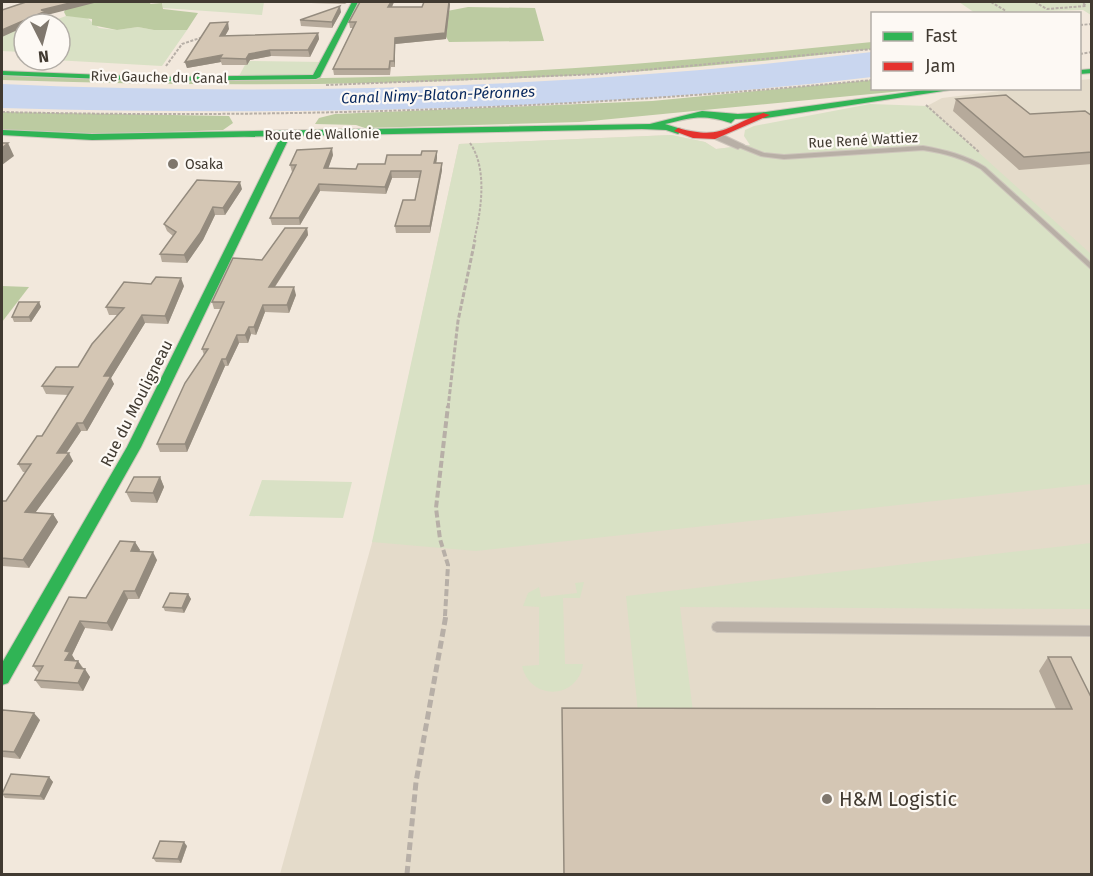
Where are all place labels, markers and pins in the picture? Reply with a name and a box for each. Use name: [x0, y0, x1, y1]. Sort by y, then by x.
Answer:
place label: Osaka: [185, 156, 223, 173]
marker: Osaka: [166, 157, 180, 171]
place label: H&M Logistic: [839, 787, 957, 811]
marker: H&M Logistic: [820, 792, 834, 806]

